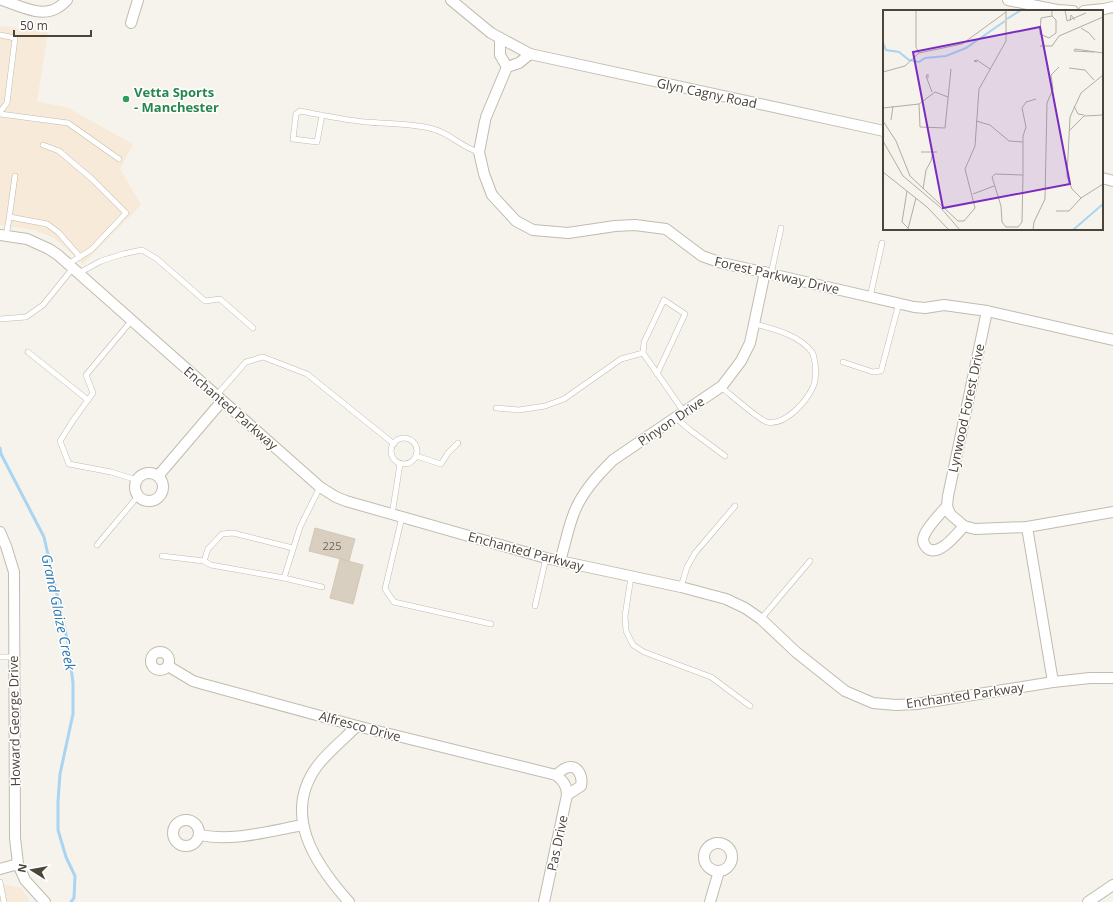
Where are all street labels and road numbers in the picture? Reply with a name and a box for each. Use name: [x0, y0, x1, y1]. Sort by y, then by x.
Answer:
street label: Glyn Cagny Road: [655, 74, 759, 112]
street label: Forest Parkway Drive: [713, 252, 841, 298]
street label: Lynwood Forest Drive: [944, 342, 988, 474]
street label: Enchanted Parkway: [180, 362, 282, 454]
street label: Pinyon Drive: [634, 392, 708, 450]
street label: Enchanted Parkway: [466, 527, 586, 575]
street label: Howard George Drive: [4, 655, 24, 787]
street label: Enchanted Parkway: [905, 678, 1026, 712]
street label: Alfresco Drive: [317, 706, 403, 746]
street label: Pas Drive: [542, 814, 572, 872]

